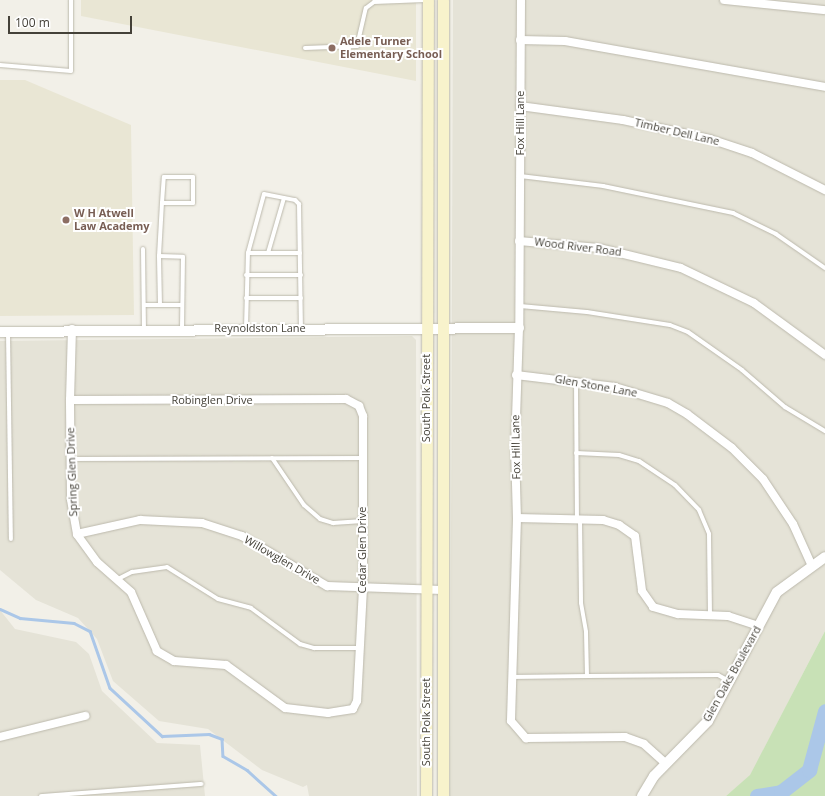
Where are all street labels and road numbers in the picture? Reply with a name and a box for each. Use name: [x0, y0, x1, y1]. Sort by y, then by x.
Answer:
street label: Fox Hill Lane: [513, 91, 527, 155]
street label: Timber Dell Lane: [633, 116, 721, 148]
street label: Wood River Road: [534, 235, 622, 259]
street label: Reynoldston Lane: [214, 321, 306, 335]
street label: South Polk Street: [419, 354, 433, 442]
street label: Glen Stone Lane: [554, 372, 638, 400]
street label: Robinglen Drive: [171, 393, 253, 407]
street label: Fox Hill Lane: [509, 414, 523, 480]
street label: Spring Glen Drive: [64, 427, 80, 517]
street label: Cedar Glen Drive: [355, 507, 369, 593]
street label: Willowglen Drive: [242, 533, 322, 587]
street label: Glen Oaks Boulevard: [700, 624, 764, 724]
street label: South Polk Street: [419, 678, 433, 766]

